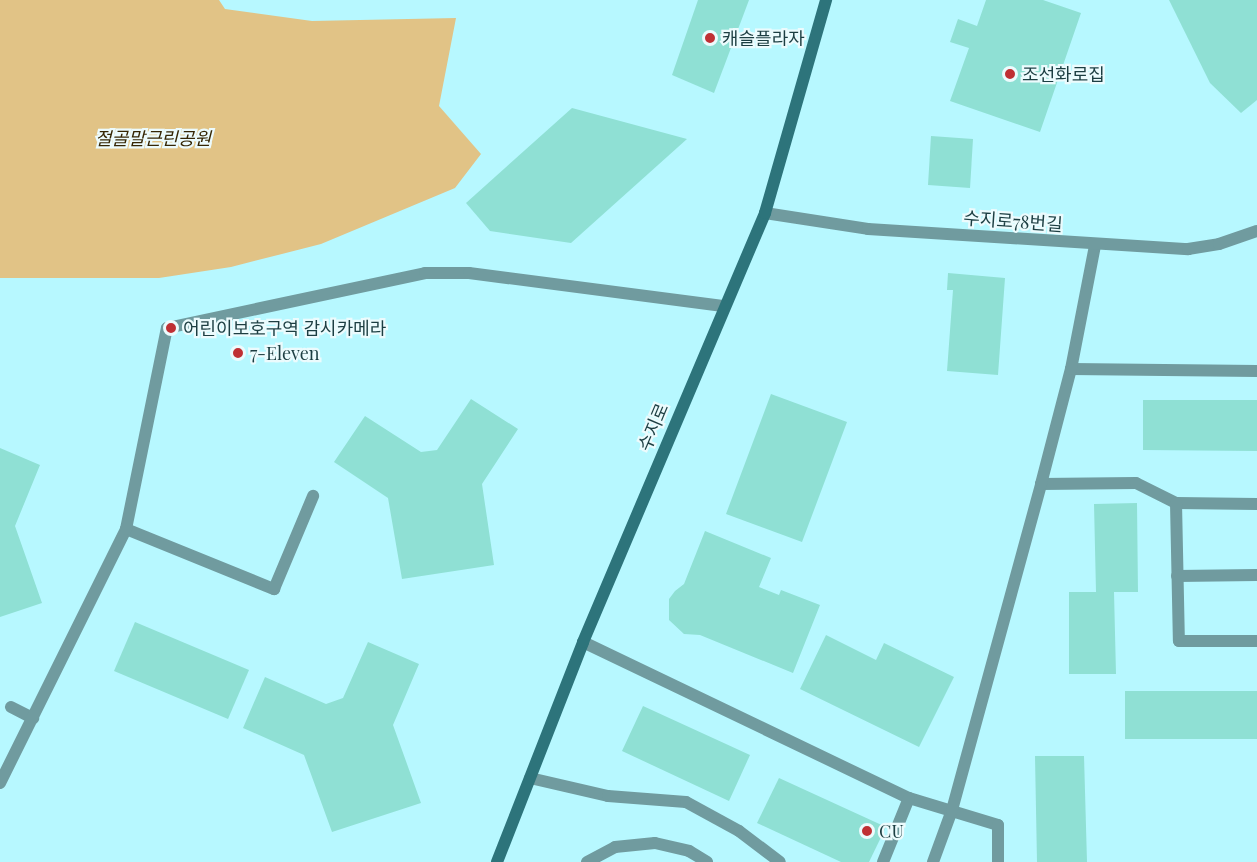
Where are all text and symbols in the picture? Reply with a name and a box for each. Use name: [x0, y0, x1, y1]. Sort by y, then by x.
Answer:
place label: 캐슬플라자: [722, 27, 805, 49]
marker: 캐슬플라자: [703, 31, 717, 45]
place label: 조선화로집: [1022, 63, 1105, 85]
marker: 조선화로집: [1003, 67, 1017, 81]
park label: 절골말근린공원: [95, 127, 211, 149]
street label: 수지로78번길: [963, 207, 1063, 235]
place label: 어린이보호구역 감시카메라: [183, 317, 386, 339]
marker: 어린이보호구역 감시카메라: [164, 321, 178, 335]
place label: 7-Eleven: [250, 342, 320, 364]
marker: 7-Eleven: [231, 346, 245, 360]
street label: 수지로: [633, 400, 673, 454]
place label: CU: [879, 820, 904, 842]
marker: CU: [860, 824, 874, 838]

